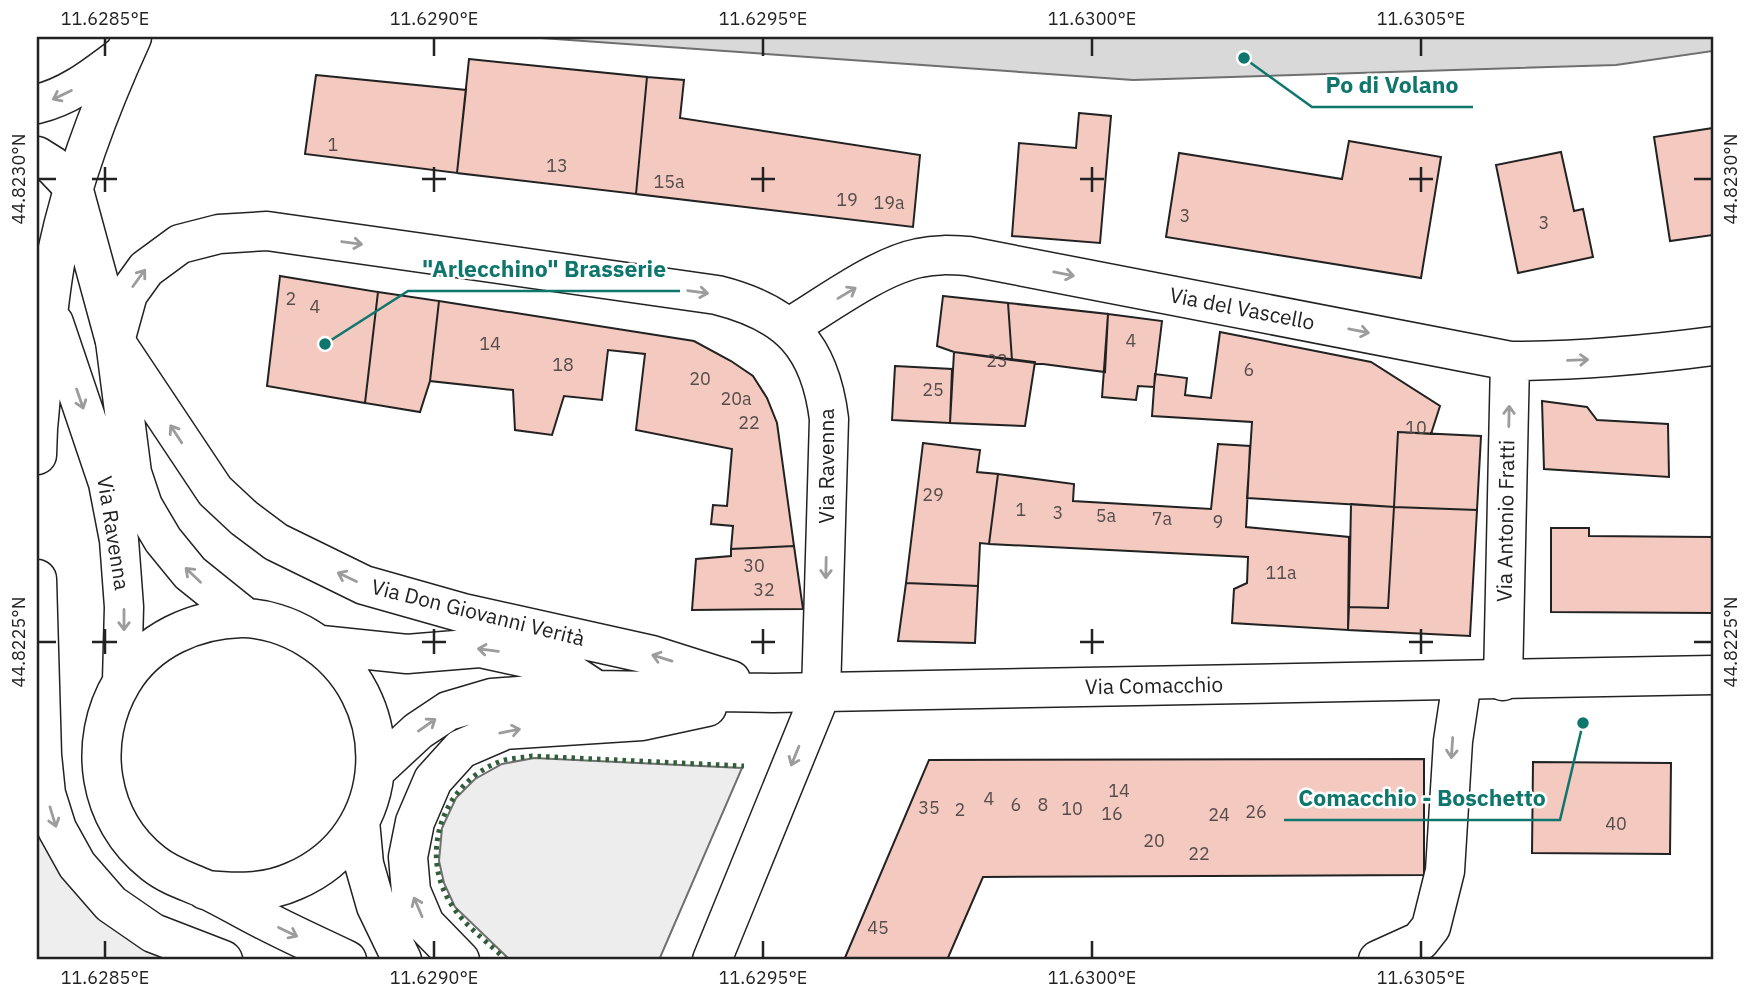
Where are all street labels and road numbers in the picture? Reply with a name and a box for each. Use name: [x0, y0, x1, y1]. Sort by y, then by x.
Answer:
street label: Via del Vascello: [1167, 280, 1317, 336]
street label: Via Ravenna: [812, 408, 840, 524]
street label: Via Antonio Fratti: [1490, 440, 1520, 602]
street label: Via Ravenna: [91, 474, 137, 592]
street label: Via Don Giovanni Verità: [369, 572, 588, 652]
street label: Via Comacchio: [1084, 670, 1223, 700]

